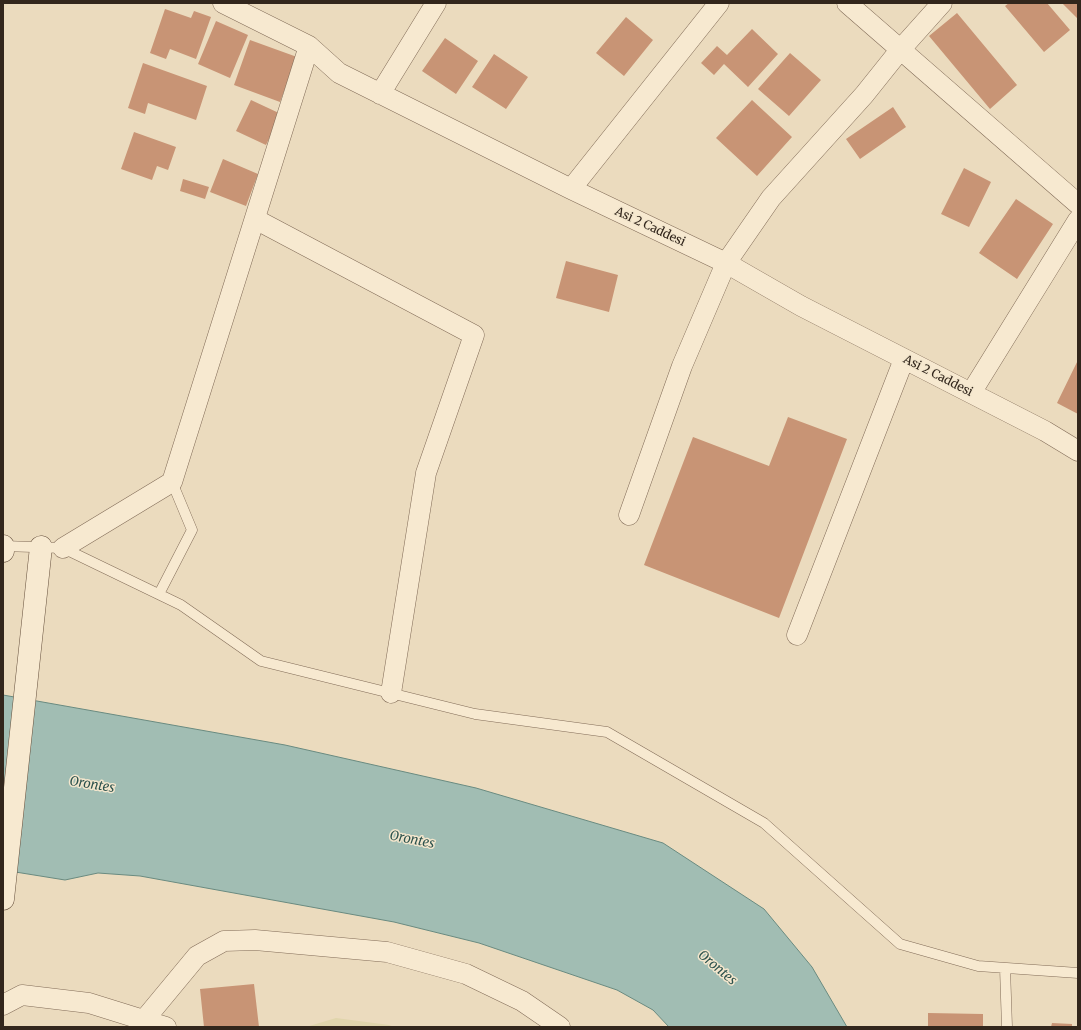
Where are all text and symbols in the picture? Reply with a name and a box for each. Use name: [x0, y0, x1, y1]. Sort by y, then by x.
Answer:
street label: Asi 2 Caddesi: [613, 204, 687, 250]
street label: Asi 2 Caddesi: [901, 352, 975, 400]
water label: Orontes: [68, 774, 116, 796]
water label: Orontes: [388, 828, 436, 852]
water label: Orontes: [695, 947, 739, 989]

